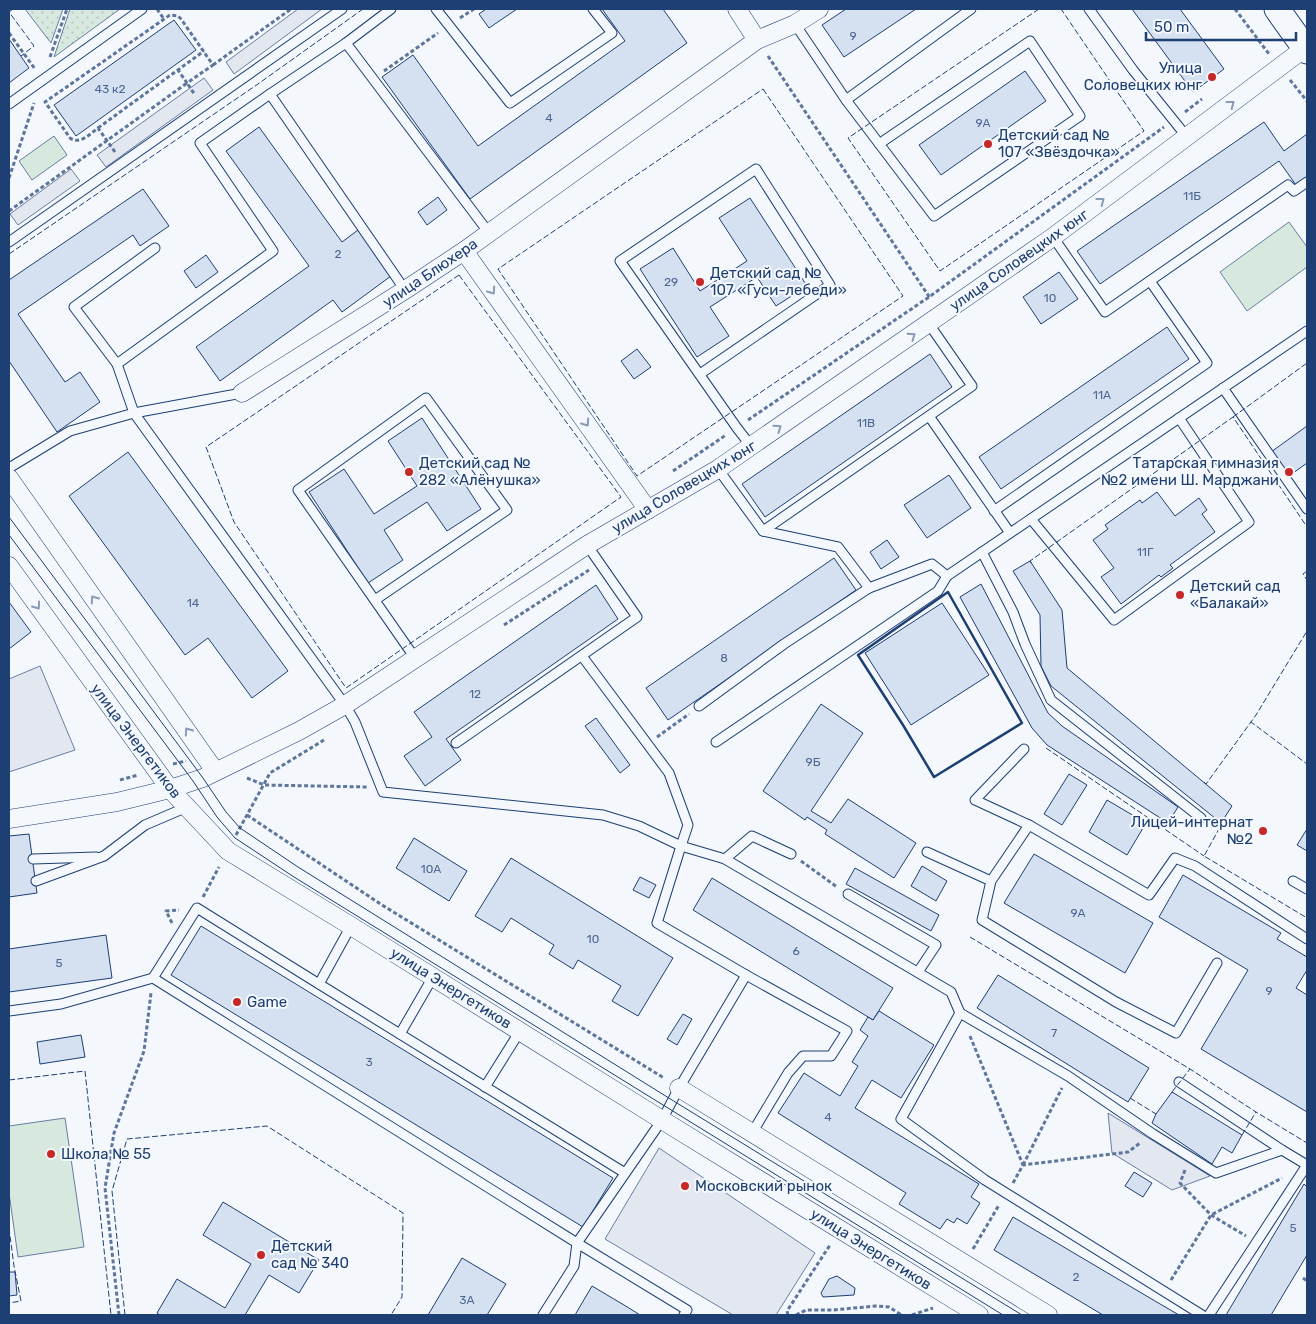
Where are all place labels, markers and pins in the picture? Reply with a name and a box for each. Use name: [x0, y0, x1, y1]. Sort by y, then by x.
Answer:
place label: Улица Соловецких юнг: [1084, 59, 1203, 94]
marker: Улица Соловецких юнг: [1206, 71, 1218, 83]
place label: Детский сад № 107 «Звёздочка»: [998, 126, 1120, 161]
marker: Детский сад № 107 «Звёздочка»: [982, 138, 994, 150]
place label: Детский сад № 107 «Гуси-лебеди»: [710, 264, 847, 299]
marker: Детский сад № 107 «Гуси-лебеди»: [694, 276, 706, 288]
place label: Детский сад № 282 «Алёнушка»: [419, 454, 541, 489]
place label: Татарская гимназия №2 имени Ш. Марджани: [1101, 454, 1279, 489]
marker: Детский сад № 282 «Алёнушка»: [403, 466, 415, 478]
marker: Татарская гимназия №2 имени Ш. Марджани: [1283, 466, 1295, 478]
place label: Детский сад «Балакай»: [1190, 577, 1281, 612]
marker: Детский сад «Балакай»: [1174, 589, 1186, 601]
place label: Лицей-интернат №2: [1131, 813, 1253, 848]
marker: Лицей-интернат №2: [1257, 825, 1269, 837]
place label: Game: [247, 993, 287, 1011]
marker: Game: [231, 996, 243, 1008]
place label: Школа № 55: [61, 1145, 151, 1163]
marker: Школа № 55: [45, 1148, 57, 1160]
place label: Московский рынок: [695, 1177, 832, 1195]
marker: Московский рынок: [679, 1180, 691, 1192]
place label: Детский сад № 340: [271, 1237, 349, 1272]
marker: Детский сад № 340: [255, 1249, 267, 1261]

